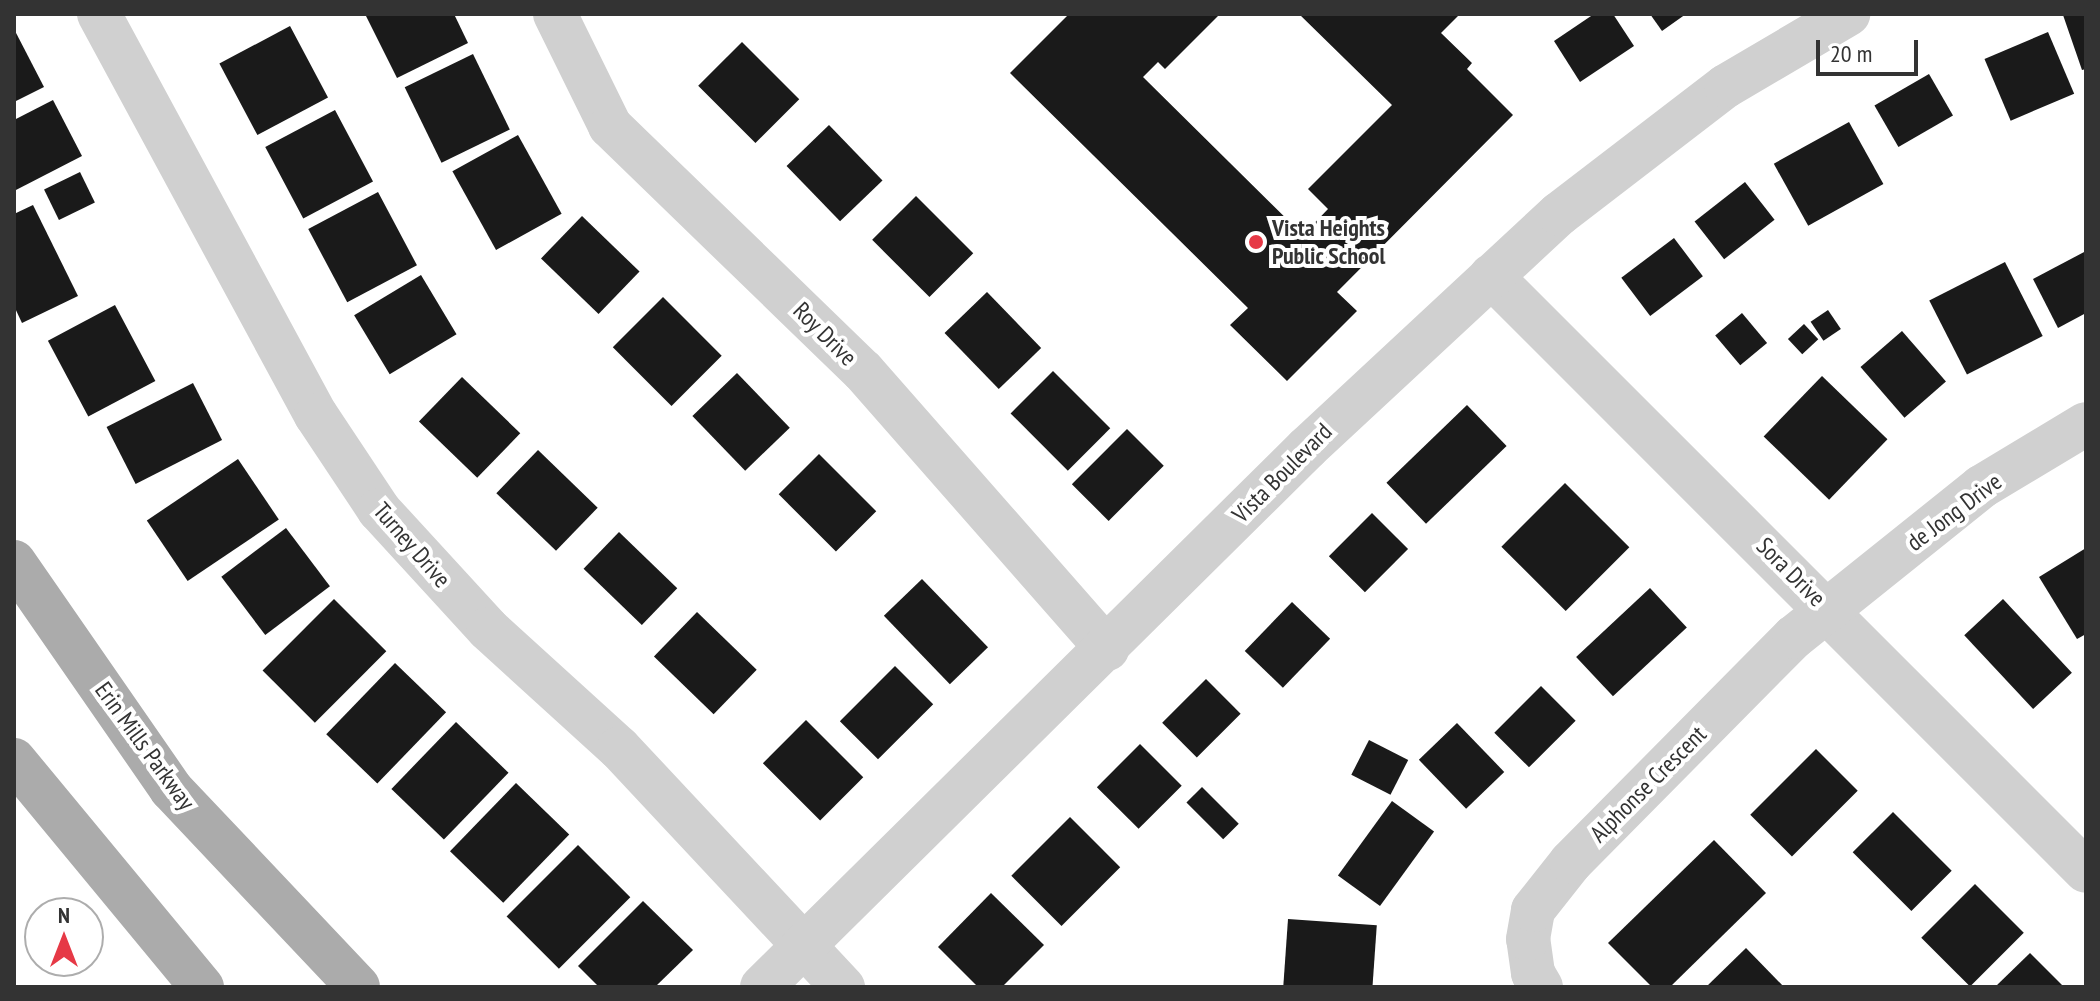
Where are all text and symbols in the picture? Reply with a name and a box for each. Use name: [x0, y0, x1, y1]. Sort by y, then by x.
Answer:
scale bar: [1820, 24, 1922, 74]
text: 20 m: [1830, 38, 1872, 69]
place label: Vista Heights Public School: [1272, 214, 1386, 270]
marker: Vista Heights Public School: [1247, 233, 1265, 251]
street label: Roy Drive: [787, 296, 863, 372]
street label: Vista Boulevard: [1226, 417, 1338, 529]
street label: de Jong Drive: [1901, 467, 2007, 557]
street label: Turney Drive: [367, 497, 457, 593]
street label: Sora Drive: [1751, 532, 1831, 612]
street label: Erin Mills Parkway: [89, 676, 201, 816]
street label: Alphonse Crescent: [1584, 720, 1712, 848]
north arrow: [24, 897, 104, 977]
text: N: [58, 901, 70, 929]

